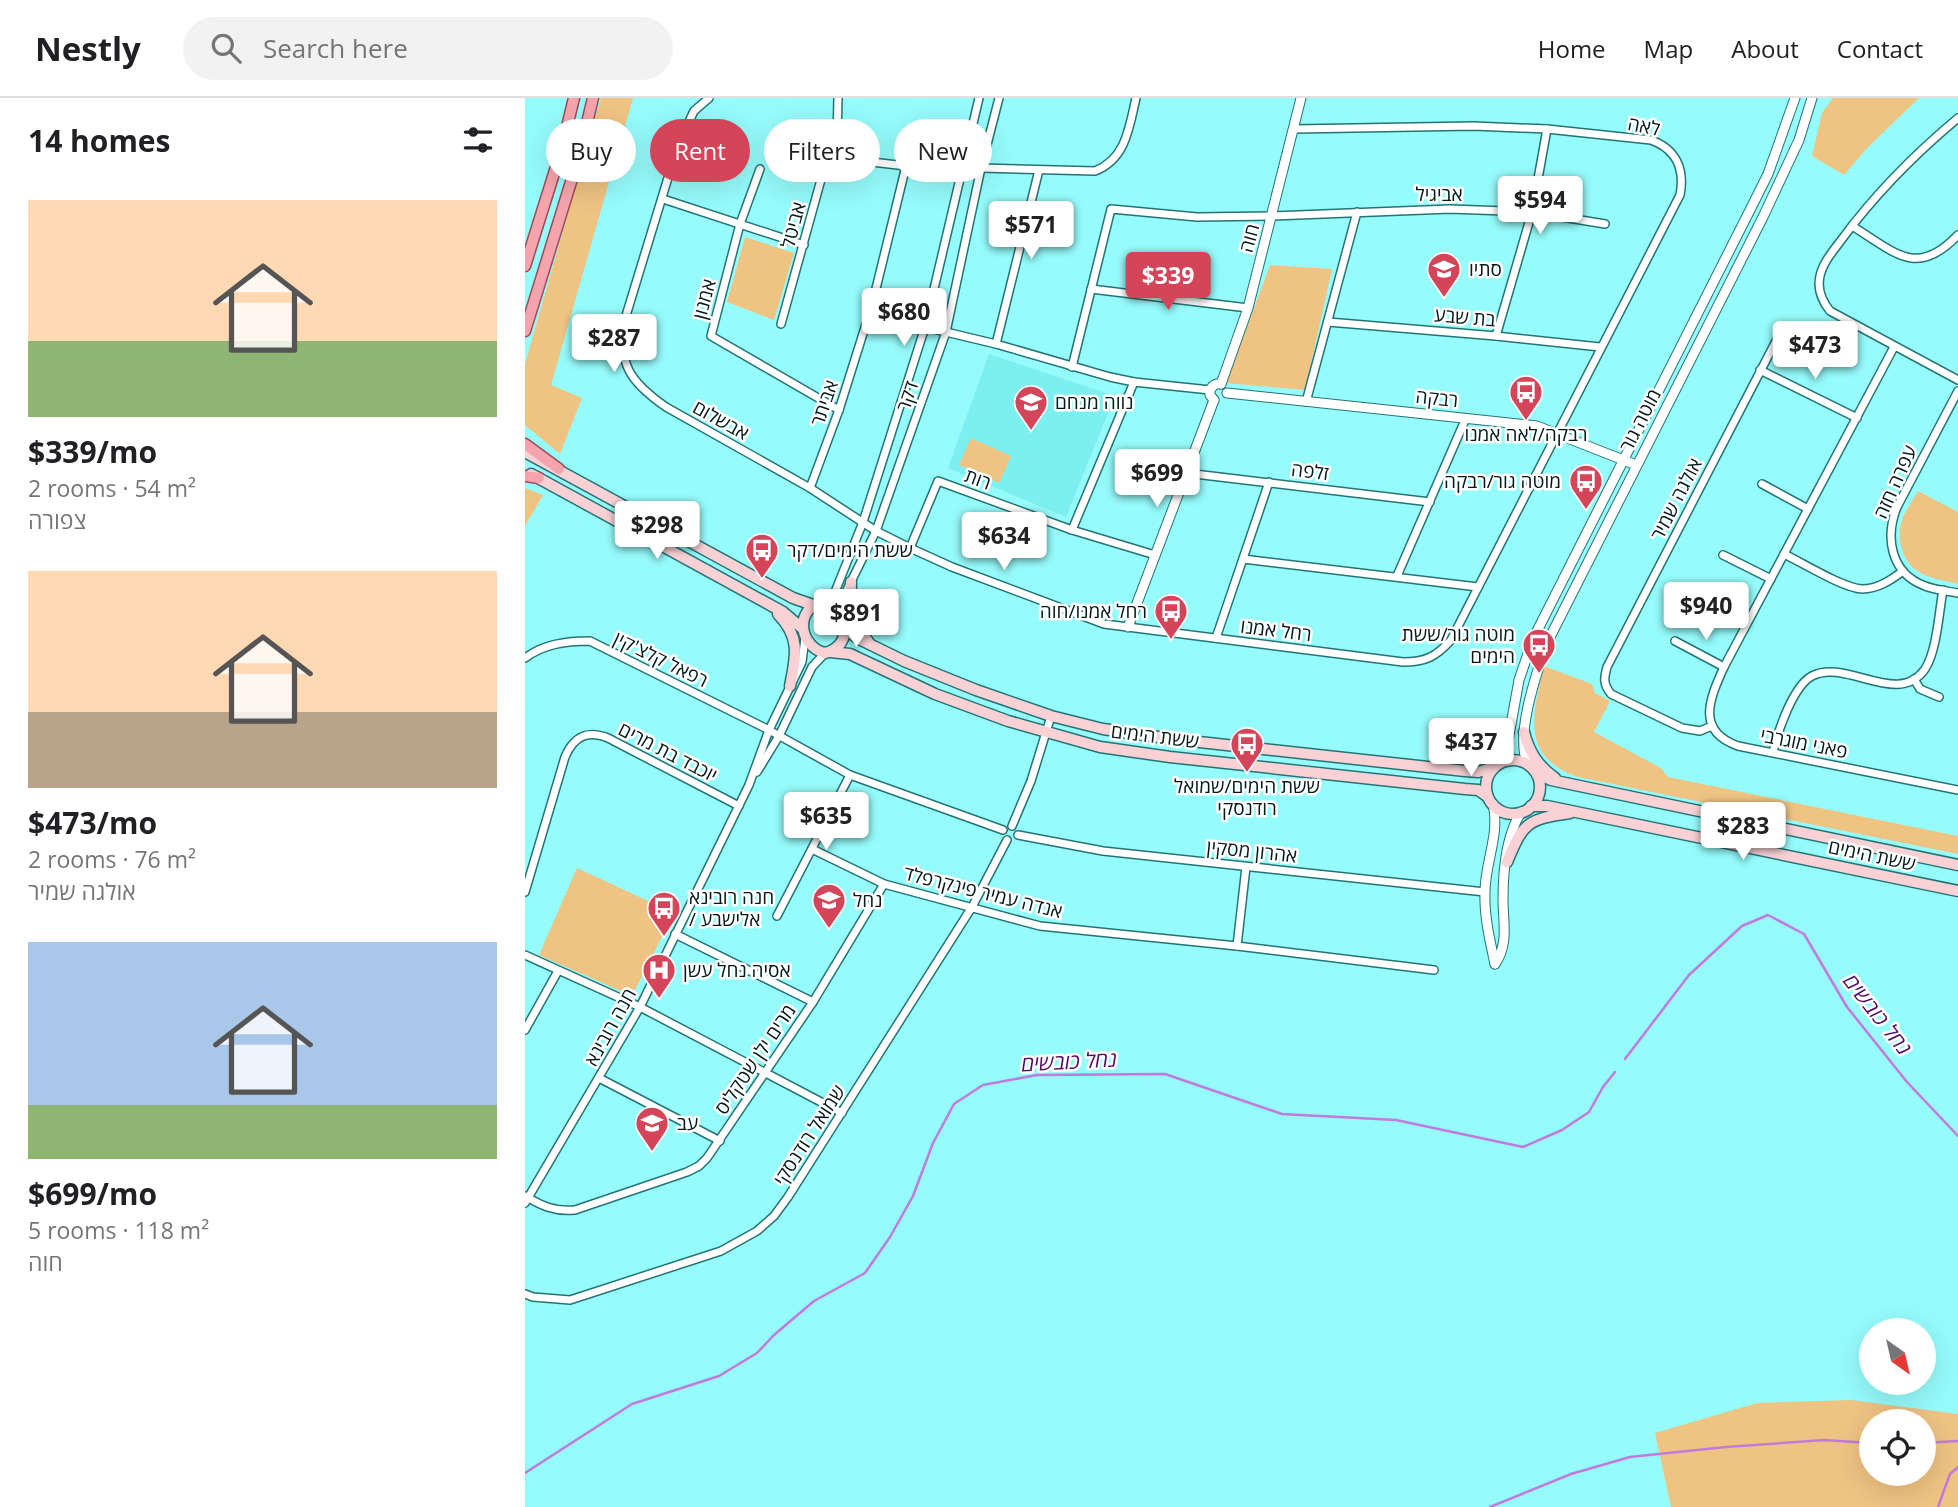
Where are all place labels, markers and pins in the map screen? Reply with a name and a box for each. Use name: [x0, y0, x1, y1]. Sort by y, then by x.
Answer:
pin: $594: [1499, 176, 1581, 236]
pin: $571: [990, 202, 1072, 261]
school or university icon: סתיו: [1425, 250, 1463, 299]
pin: $339: [1127, 252, 1209, 312]
place label: סתיו: [1469, 256, 1502, 282]
pin: $680: [863, 288, 945, 348]
pin: $287: [573, 314, 655, 374]
pin: $473: [1774, 322, 1856, 381]
bus stop icon: רבקה/לאה אמנו: [1507, 373, 1545, 422]
school or university icon: נווה מנחם: [1012, 383, 1050, 432]
place label: נווה מנחם: [1055, 389, 1133, 415]
place label: רבקה/לאה אמנו: [1465, 421, 1587, 447]
pin: $699: [1116, 450, 1198, 509]
bus stop icon: מוטה גור/רבקה: [1567, 462, 1605, 511]
place label: מוטה גור/רבקה: [1444, 468, 1561, 494]
pin: $298: [616, 502, 698, 561]
pin: $634: [963, 512, 1045, 572]
bus stop icon: ששת הימים/דקר: [743, 531, 781, 580]
place label: ששת הימים/דקר: [787, 537, 913, 563]
pin: $940: [1665, 582, 1747, 642]
pin: $891: [815, 589, 897, 649]
bus stop icon: רחל אמנו/חוה: [1152, 592, 1190, 641]
place label: רחל אמנו/חוה: [1040, 598, 1147, 624]
place label: מוטה גור/ששת הימים: [1402, 621, 1515, 669]
bus stop icon: מוטה גור/ששת הימים: [1520, 626, 1558, 675]
pin: $437: [1430, 718, 1512, 778]
bus stop icon: ששת הימים/שמואל רודנסקי: [1228, 725, 1266, 774]
place label: ששת הימים/שמואל רודנסקי: [1174, 773, 1320, 821]
pin: $635: [785, 792, 867, 852]
pin: $283: [1702, 802, 1784, 862]
school or university icon: נחל: [810, 881, 848, 930]
place label: חנה רובינא / אלישבע: [689, 884, 774, 932]
place label: נחל: [853, 887, 882, 913]
bus stop icon: חנה רובינא / אלישבע: [645, 889, 683, 938]
hospital icon: אסיה נחל עשן: [640, 951, 678, 1000]
place label: אסיה נחל עשן: [683, 957, 791, 983]
school or university icon: עב: [633, 1104, 671, 1153]
place label: עב: [677, 1110, 698, 1136]

